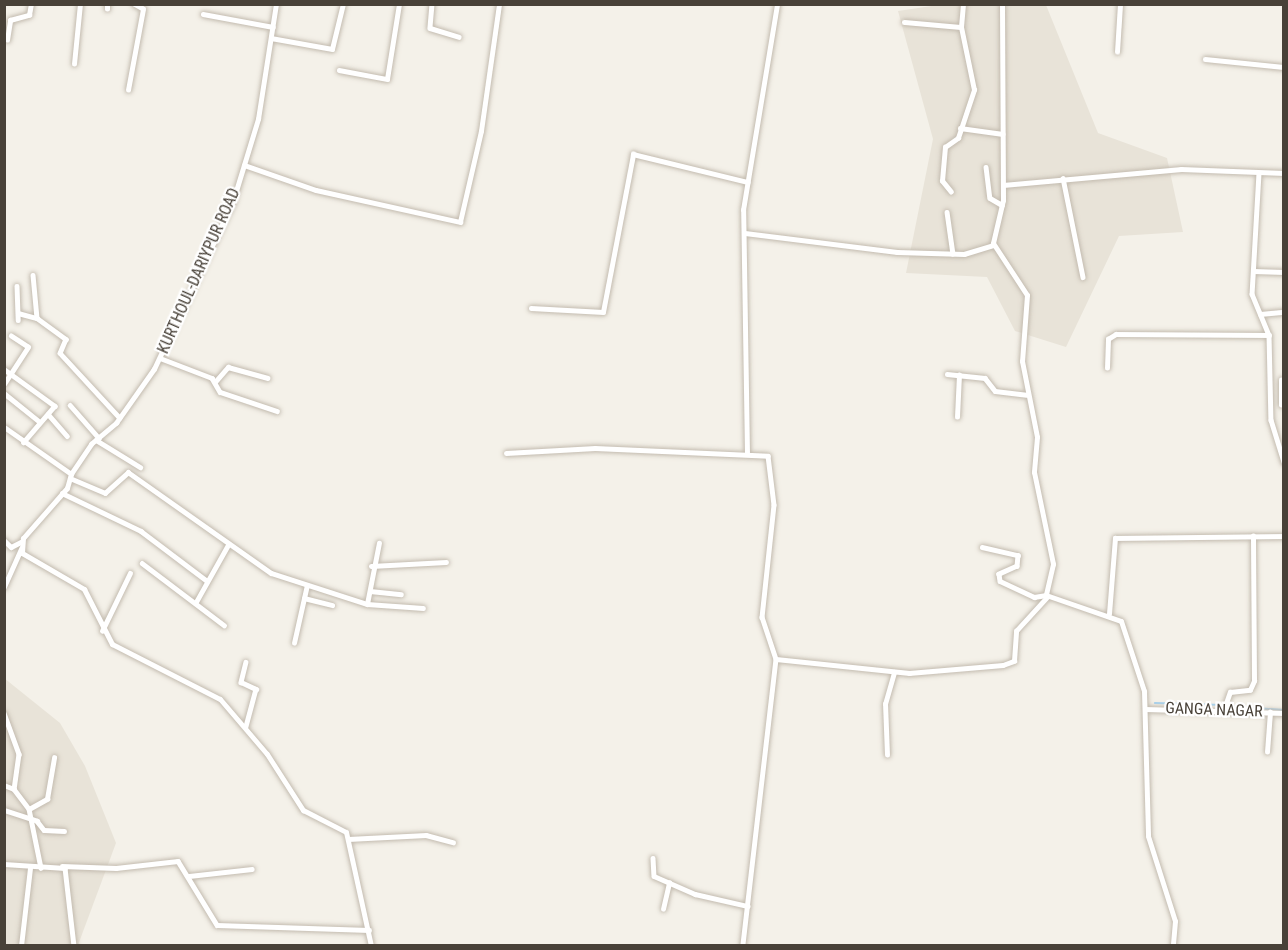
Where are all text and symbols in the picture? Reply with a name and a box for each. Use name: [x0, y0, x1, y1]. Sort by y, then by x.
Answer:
street label: KURTHOUL-DARIYPUR ROAD: [154, 185, 244, 357]
street label: GANGA NAGAR: [1165, 699, 1263, 721]

